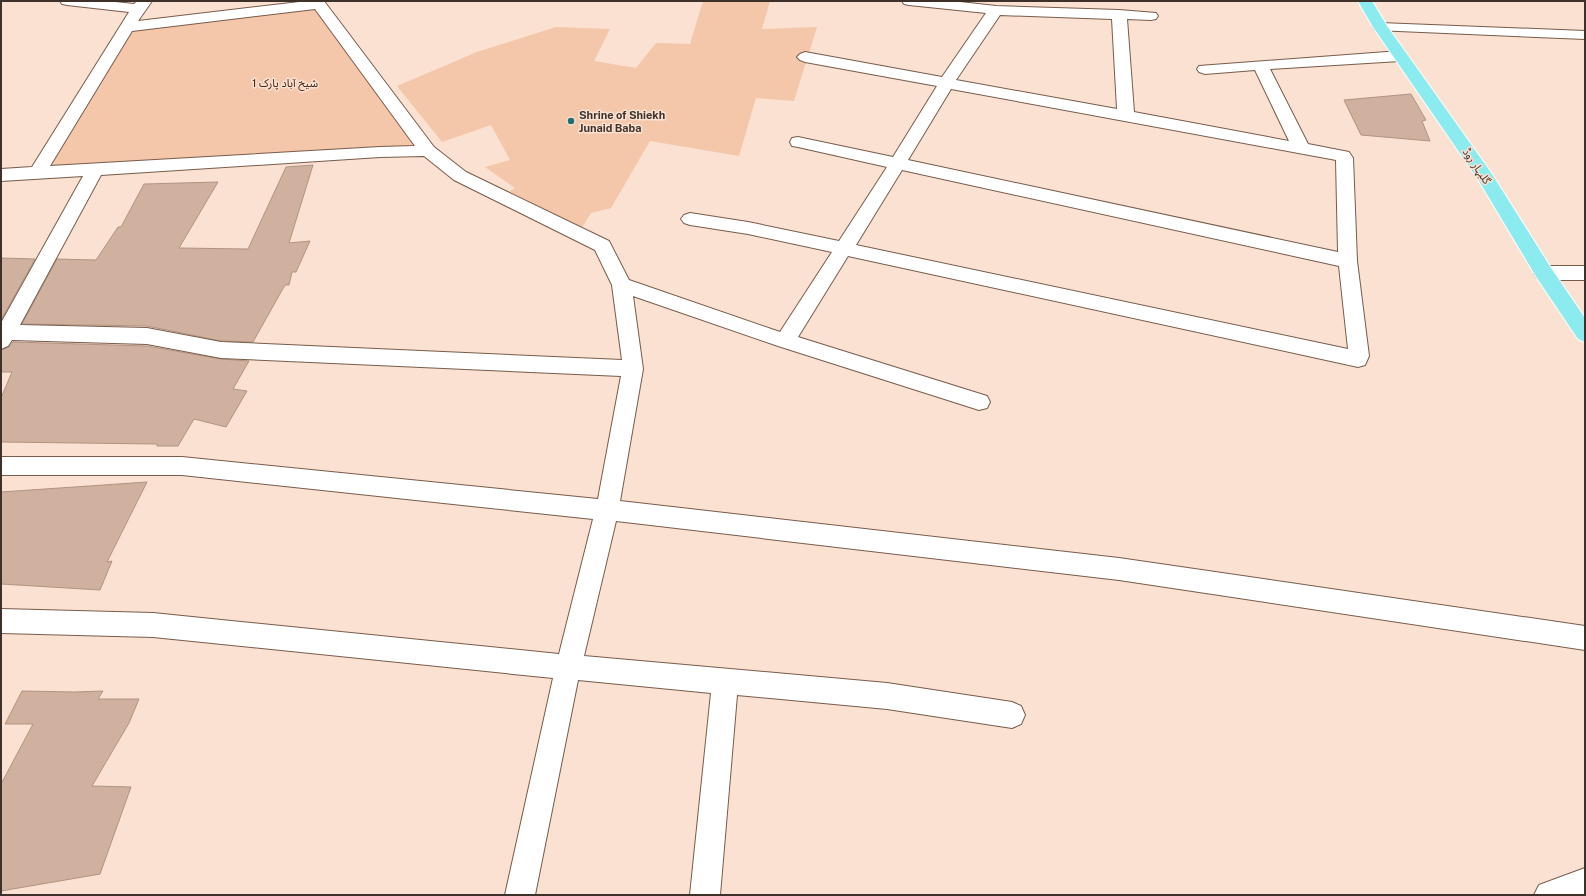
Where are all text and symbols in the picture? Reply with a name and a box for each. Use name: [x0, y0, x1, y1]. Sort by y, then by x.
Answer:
park label: شیخ آباد پارک 1: [252, 77, 318, 91]
place label: Shrine of Shiekh Junaid Baba: [579, 109, 665, 134]
marker: Shrine of Shiekh Junaid Baba: [566, 116, 576, 126]
street label: گلبہار روڈ: [1460, 146, 1494, 187]

